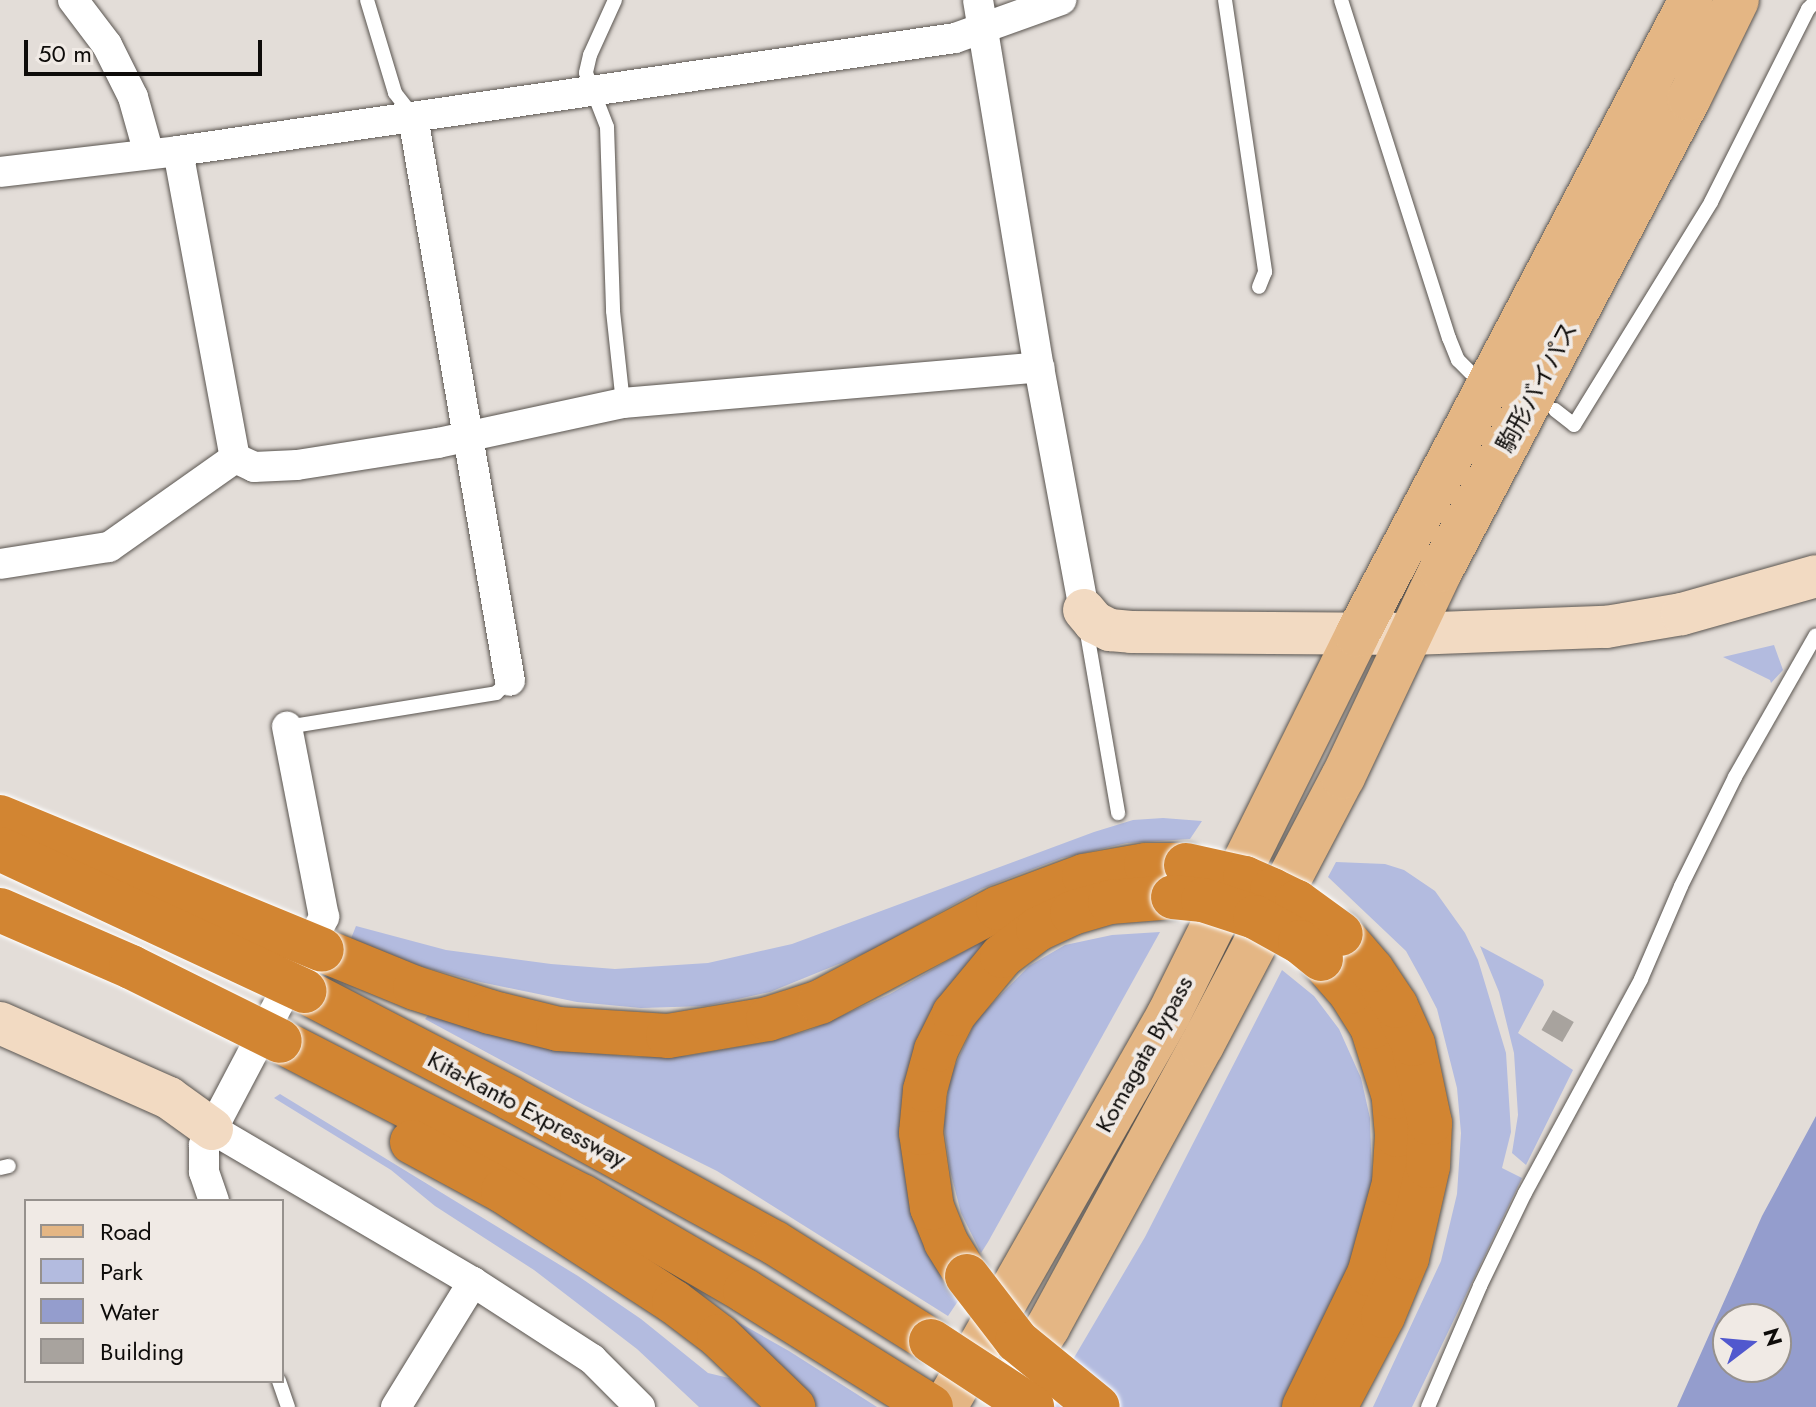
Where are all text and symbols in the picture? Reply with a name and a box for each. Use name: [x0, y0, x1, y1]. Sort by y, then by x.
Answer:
scale bar: [28, 24, 266, 74]
text: 50 m: [38, 36, 92, 71]
street label: 駒形バイパス: [1490, 317, 1584, 457]
street label: Komagata Bypass: [1089, 971, 1199, 1137]
street label: Kita-Kanto Expressway: [423, 1044, 631, 1174]
legend: [24, 1199, 284, 1383]
text: Road: [100, 1214, 152, 1249]
text: Park: [100, 1254, 143, 1289]
text: Water: [100, 1294, 159, 1329]
north arrow: [1712, 1303, 1792, 1383]
text: N: [1755, 1324, 1791, 1350]
text: Building: [100, 1334, 184, 1369]

